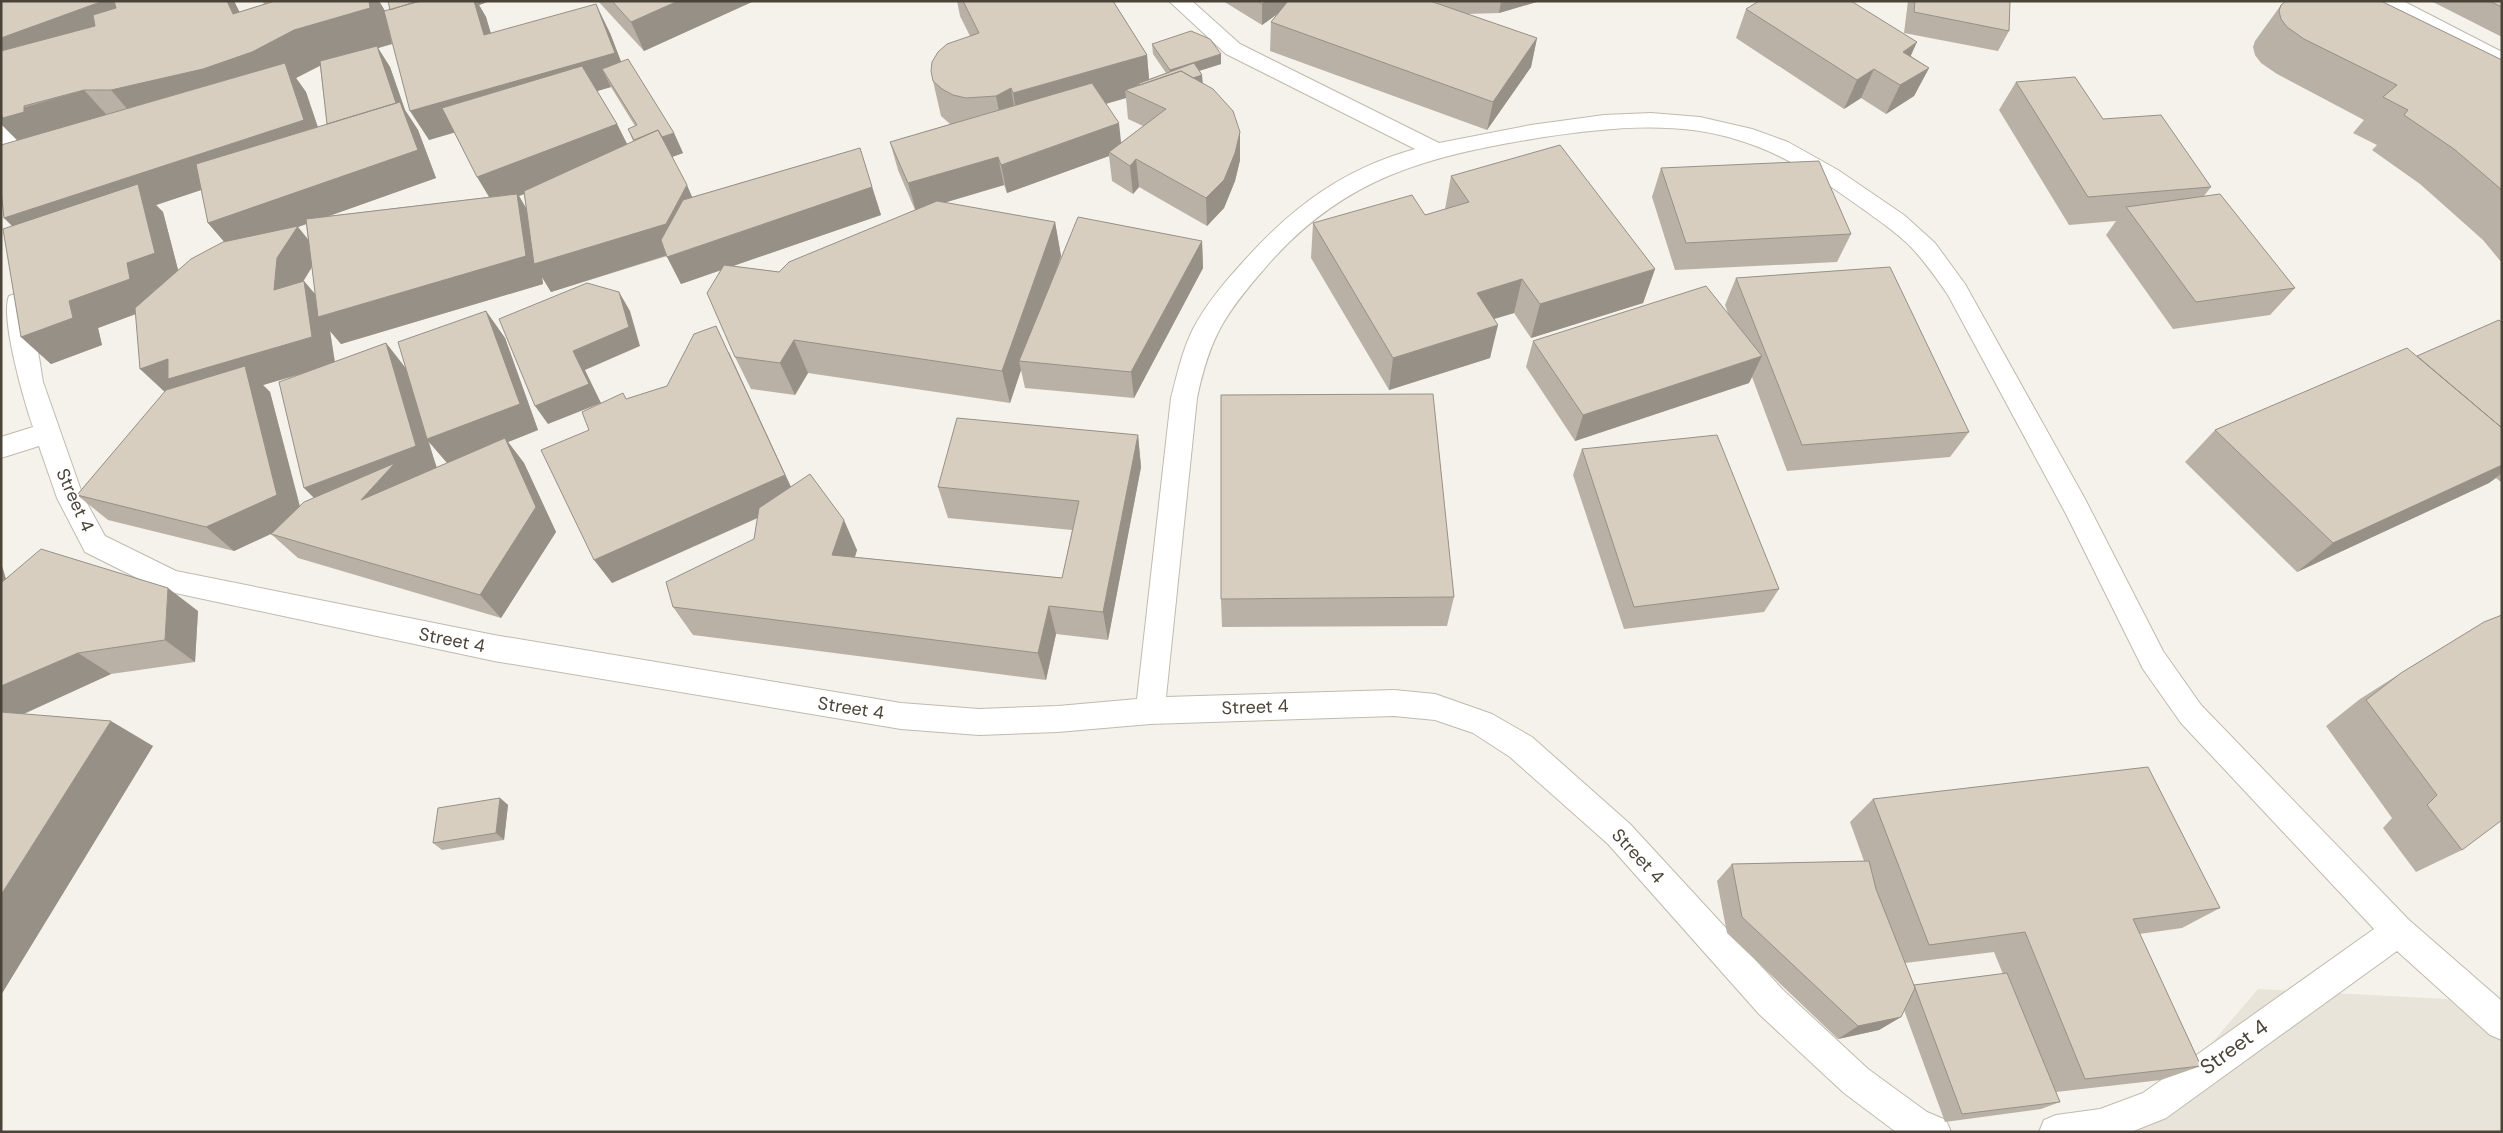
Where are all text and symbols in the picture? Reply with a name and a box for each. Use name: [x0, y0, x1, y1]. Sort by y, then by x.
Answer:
street label: Street 4: [50, 465, 100, 535]
street label: Street 4: [417, 622, 487, 658]
street label: Street 4: [816, 691, 886, 725]
street label: Street 4: [1221, 694, 1289, 720]
street label: Street 4: [1606, 823, 1670, 889]
street label: Street 4: [2194, 1013, 2274, 1081]

